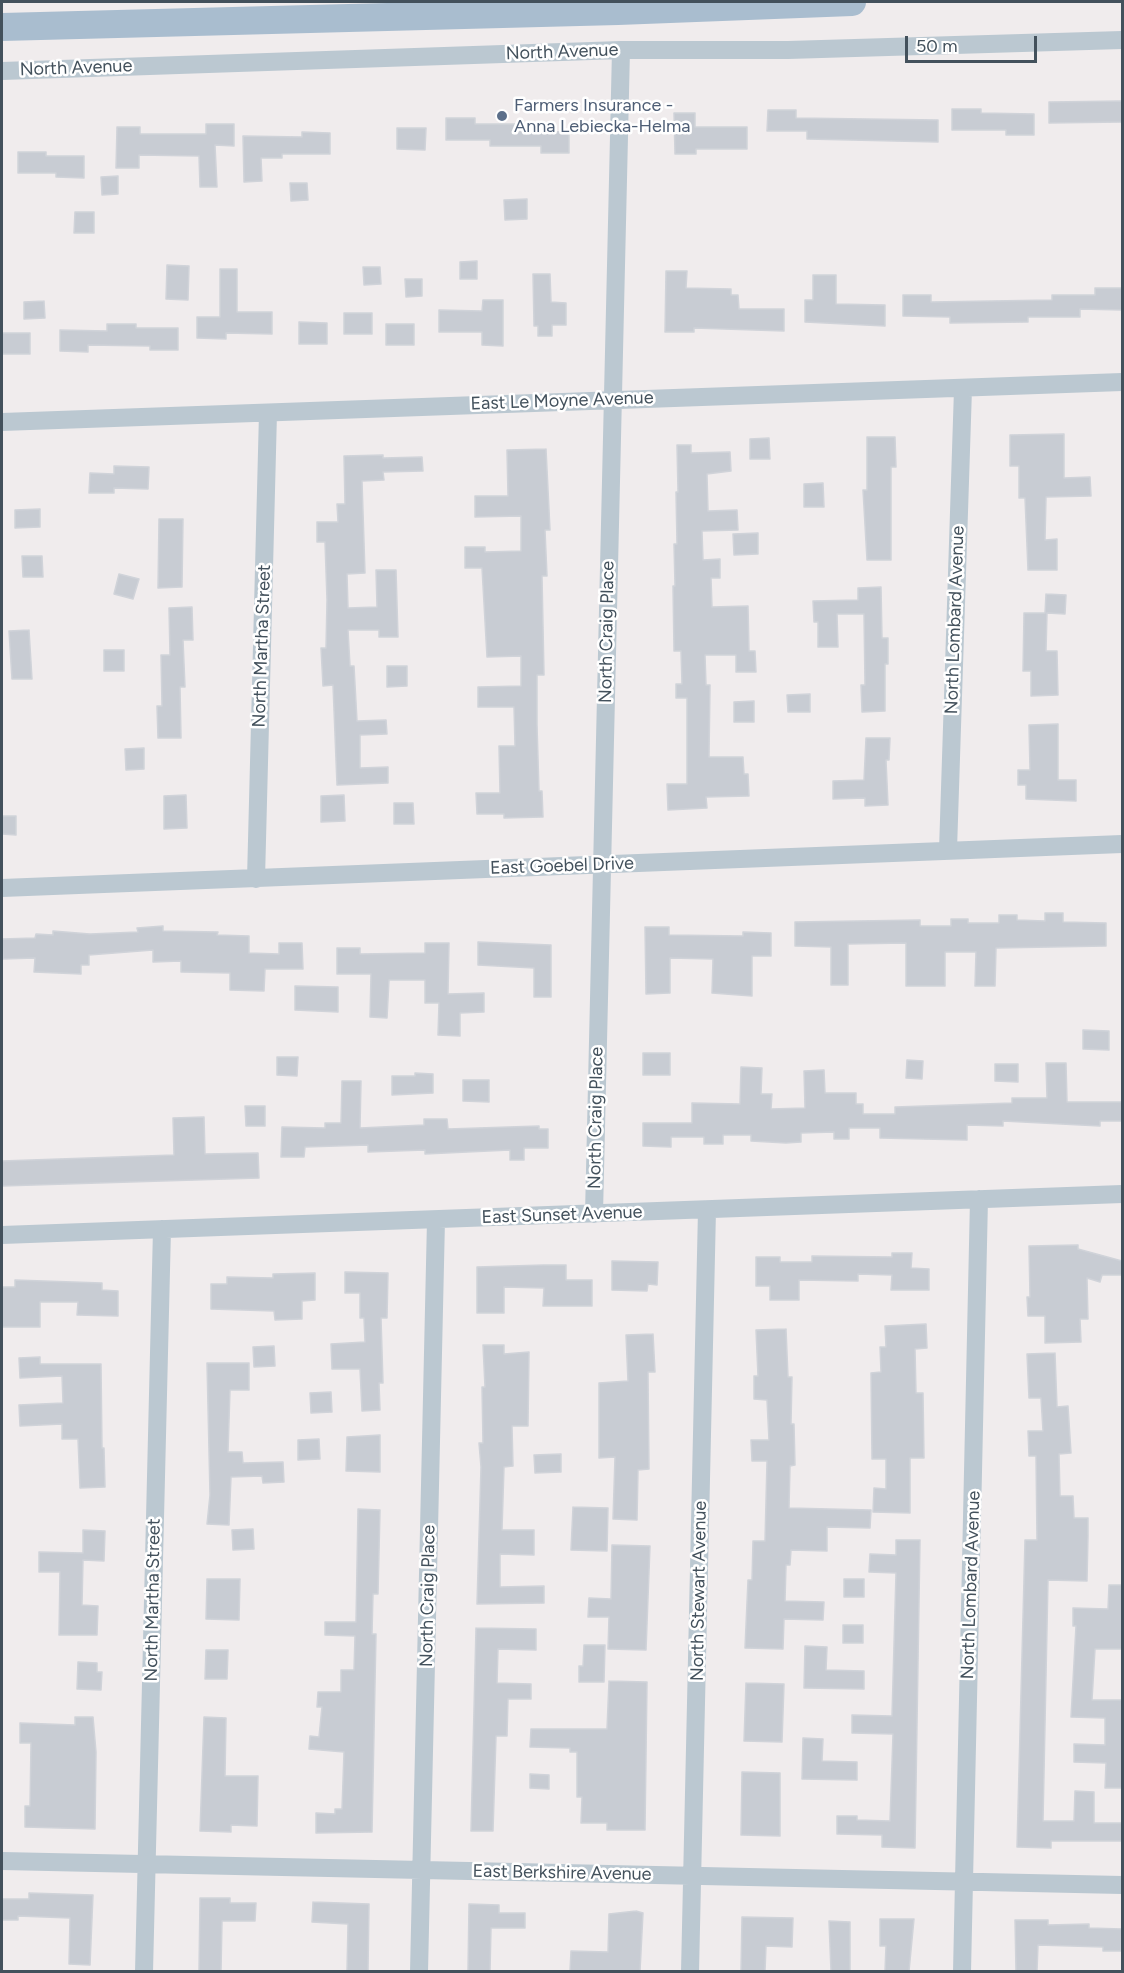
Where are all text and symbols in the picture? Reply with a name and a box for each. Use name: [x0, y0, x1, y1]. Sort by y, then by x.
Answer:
scale bar: [908, 24, 1040, 62]
text: 50 m: [916, 35, 958, 57]
street label: North Avenue: [505, 39, 619, 65]
street label: North Avenue: [19, 55, 133, 81]
place label: Farmers Insurance - Anna Lebiecka-Helma: [514, 95, 690, 138]
marker: Farmers Insurance - Anna Lebiecka-Helma: [495, 109, 509, 123]
street label: East Le Moyne Avenue: [470, 387, 654, 415]
street label: North Lombard Avenue: [941, 525, 969, 715]
street label: North Craig Place: [595, 561, 619, 703]
street label: North Martha Street: [248, 564, 276, 728]
street label: East Goebel Drive: [490, 853, 634, 879]
street label: North Craig Place: [584, 1047, 608, 1189]
street label: East Sunset Avenue: [481, 1201, 643, 1229]
street label: North Lombard Avenue: [957, 1490, 985, 1680]
street label: North Stewart Avenue: [687, 1501, 711, 1681]
street label: North Martha Street: [141, 1518, 165, 1682]
street label: North Craig Place: [416, 1525, 440, 1667]
street label: East Berkshire Avenue: [472, 1861, 652, 1885]

